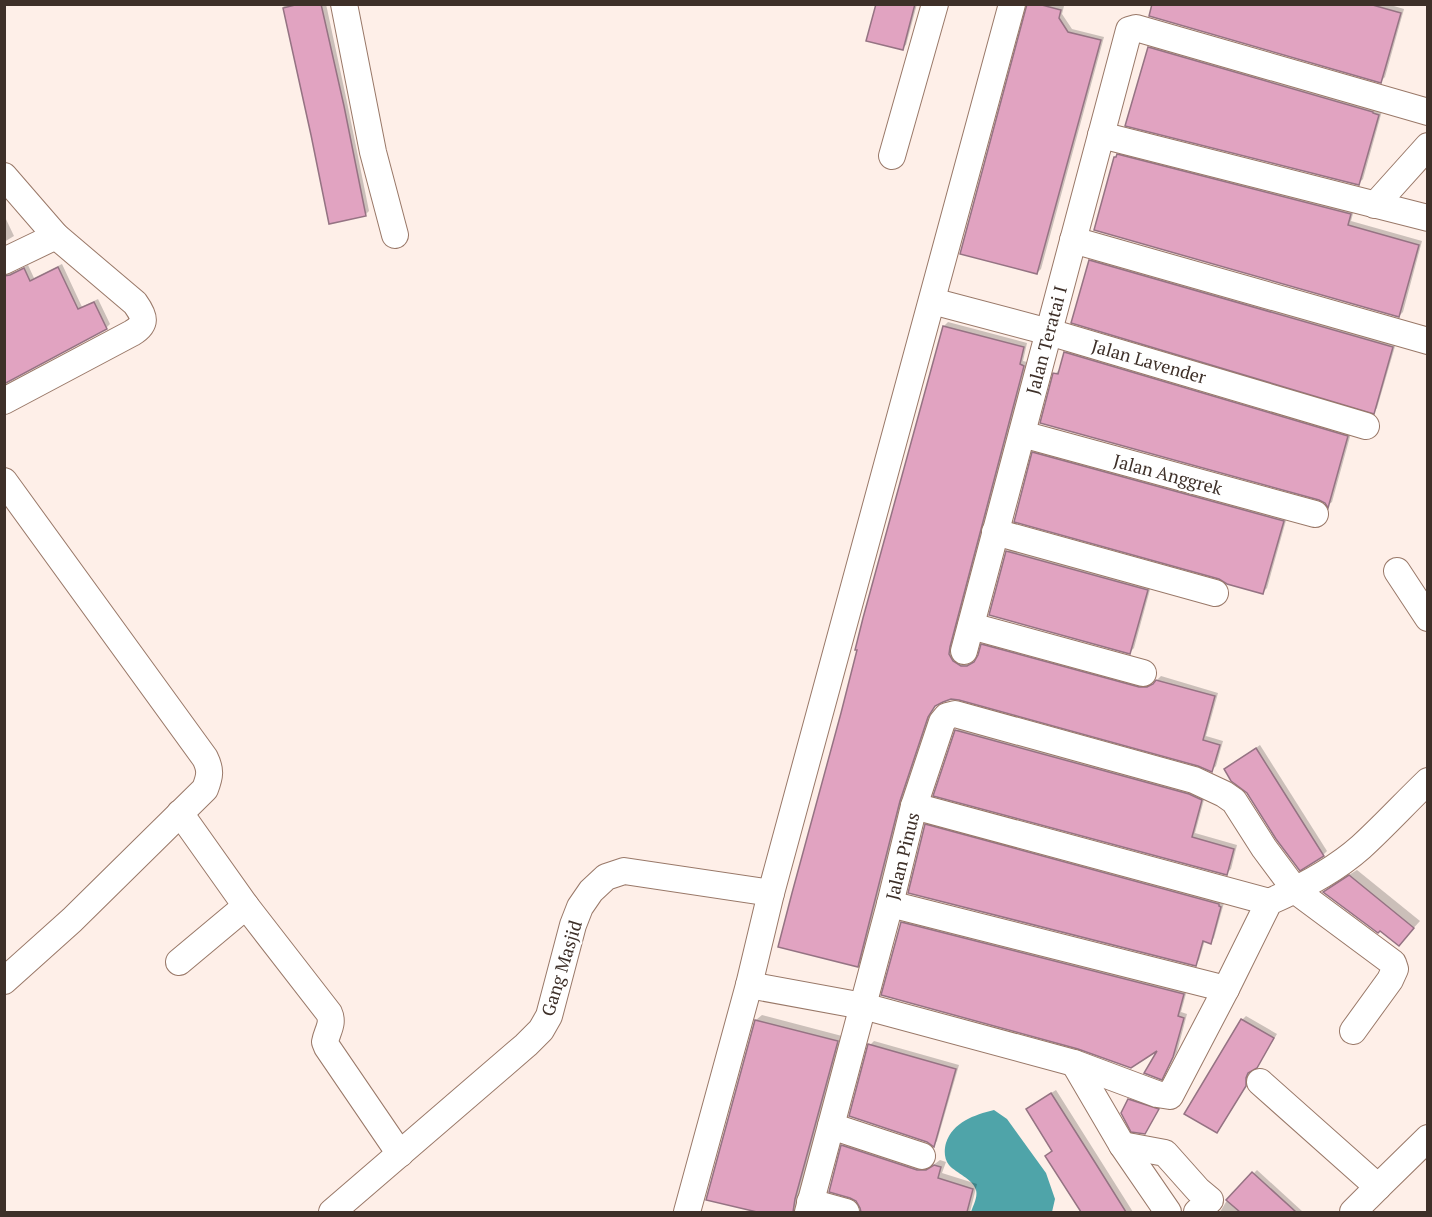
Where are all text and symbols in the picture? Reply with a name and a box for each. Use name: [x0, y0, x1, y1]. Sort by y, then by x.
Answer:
street label: Jalan Teratai I: [1020, 283, 1072, 397]
street label: Jalan Lavender: [1089, 333, 1209, 389]
street label: Jalan Anggrek: [1111, 448, 1226, 500]
street label: Jalan Pinus: [879, 810, 925, 902]
street label: Gang Masjid: [535, 917, 587, 1019]

